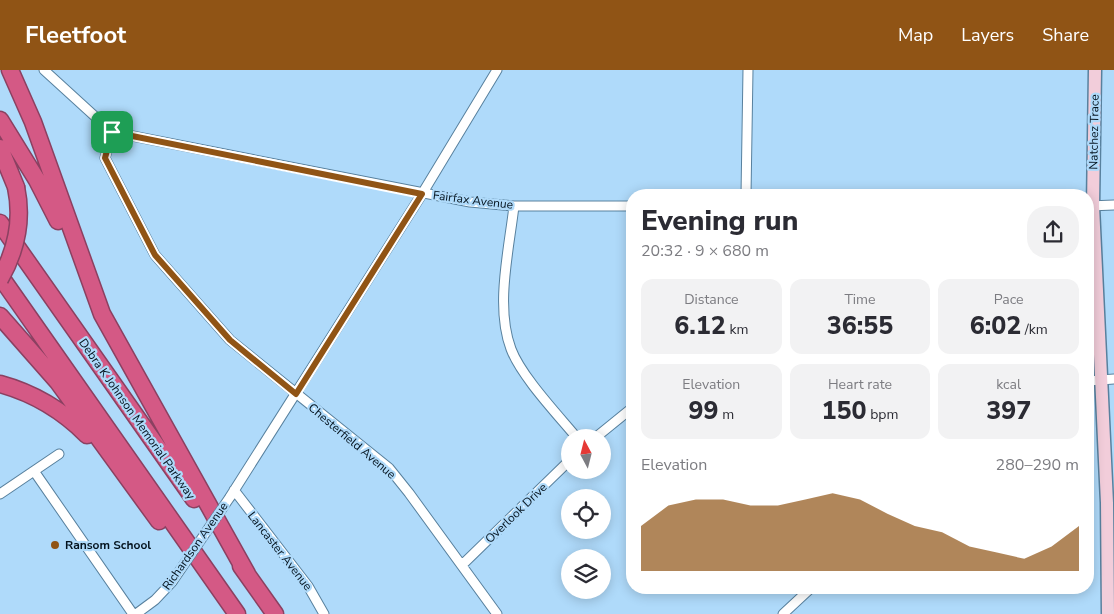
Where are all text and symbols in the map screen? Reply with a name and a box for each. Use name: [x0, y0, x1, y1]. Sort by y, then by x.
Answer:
text: Fleetfoot: [25, 19, 126, 51]
text: Map: [898, 23, 933, 47]
text: Layers: [961, 23, 1014, 47]
text: Share: [1042, 23, 1089, 47]
street label: Natchez Trace: [1085, 94, 1103, 170]
pin: [91, 111, 133, 153]
icon: arrive: [98, 118, 126, 146]
street label: Fairfax Avenue: [432, 187, 514, 213]
text: Evening run: [641, 202, 798, 240]
button: share: [1027, 206, 1079, 258]
text: 20:32 · 9 × 680 m: [641, 240, 769, 262]
text: Distance: [684, 290, 739, 309]
text: Time: [844, 290, 876, 309]
text: Pace: [994, 290, 1024, 309]
text: 6.12: [674, 309, 726, 343]
text: 36:55: [827, 309, 893, 343]
text: 6:02: [970, 309, 1021, 343]
text: km: [726, 320, 748, 339]
text: /km: [1021, 320, 1048, 339]
street label: Debra K Johnson Memorial Parkway: [75, 335, 199, 503]
text: Elevation: [682, 375, 740, 394]
text: Heart rate: [828, 375, 892, 394]
text: kcal: [996, 375, 1021, 394]
text: 99: [689, 394, 719, 428]
text: 150: [822, 394, 867, 428]
text: 397: [986, 394, 1031, 428]
street label: Chesterfield Avenue: [305, 400, 399, 482]
text: m: [719, 405, 734, 424]
text: bpm: [867, 405, 898, 424]
north arrow: [561, 429, 611, 479]
map controls: [561, 429, 611, 599]
text: Elevation: [641, 454, 707, 476]
text: 280–290 m: [996, 454, 1079, 476]
street label: Overlook Drive: [482, 479, 550, 547]
button: locate: [561, 489, 611, 539]
street label: Richardson Avenue: [159, 499, 231, 593]
street label: Lancaster Avenue: [244, 508, 316, 594]
place label: Ransom School: [65, 537, 151, 553]
marker: Ransom School: [49, 539, 61, 551]
button: layers: [561, 549, 611, 599]

